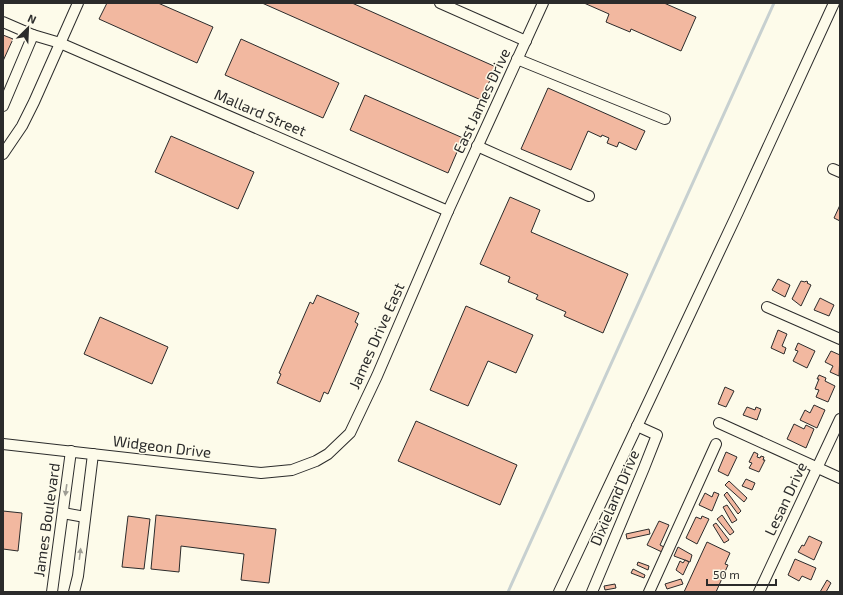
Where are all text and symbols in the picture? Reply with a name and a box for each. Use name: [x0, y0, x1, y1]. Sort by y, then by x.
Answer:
north arrow: [8, 8, 48, 48]
text: N: [26, 11, 39, 26]
street label: East James Drive: [449, 45, 513, 156]
street label: Mallard Street: [212, 85, 309, 140]
street label: James Drive East: [345, 279, 408, 392]
street label: Widgeon Drive: [112, 431, 212, 461]
street label: Dixieland Drive: [586, 447, 642, 548]
street label: Lesan Drive: [760, 459, 810, 538]
street label: James Boulevard: [29, 462, 63, 578]
one-way arrow: [63, 484, 69, 496]
one-way arrow: [77, 548, 84, 560]
scale bar: [707, 561, 776, 587]
text: 50 m: [713, 567, 740, 581]

